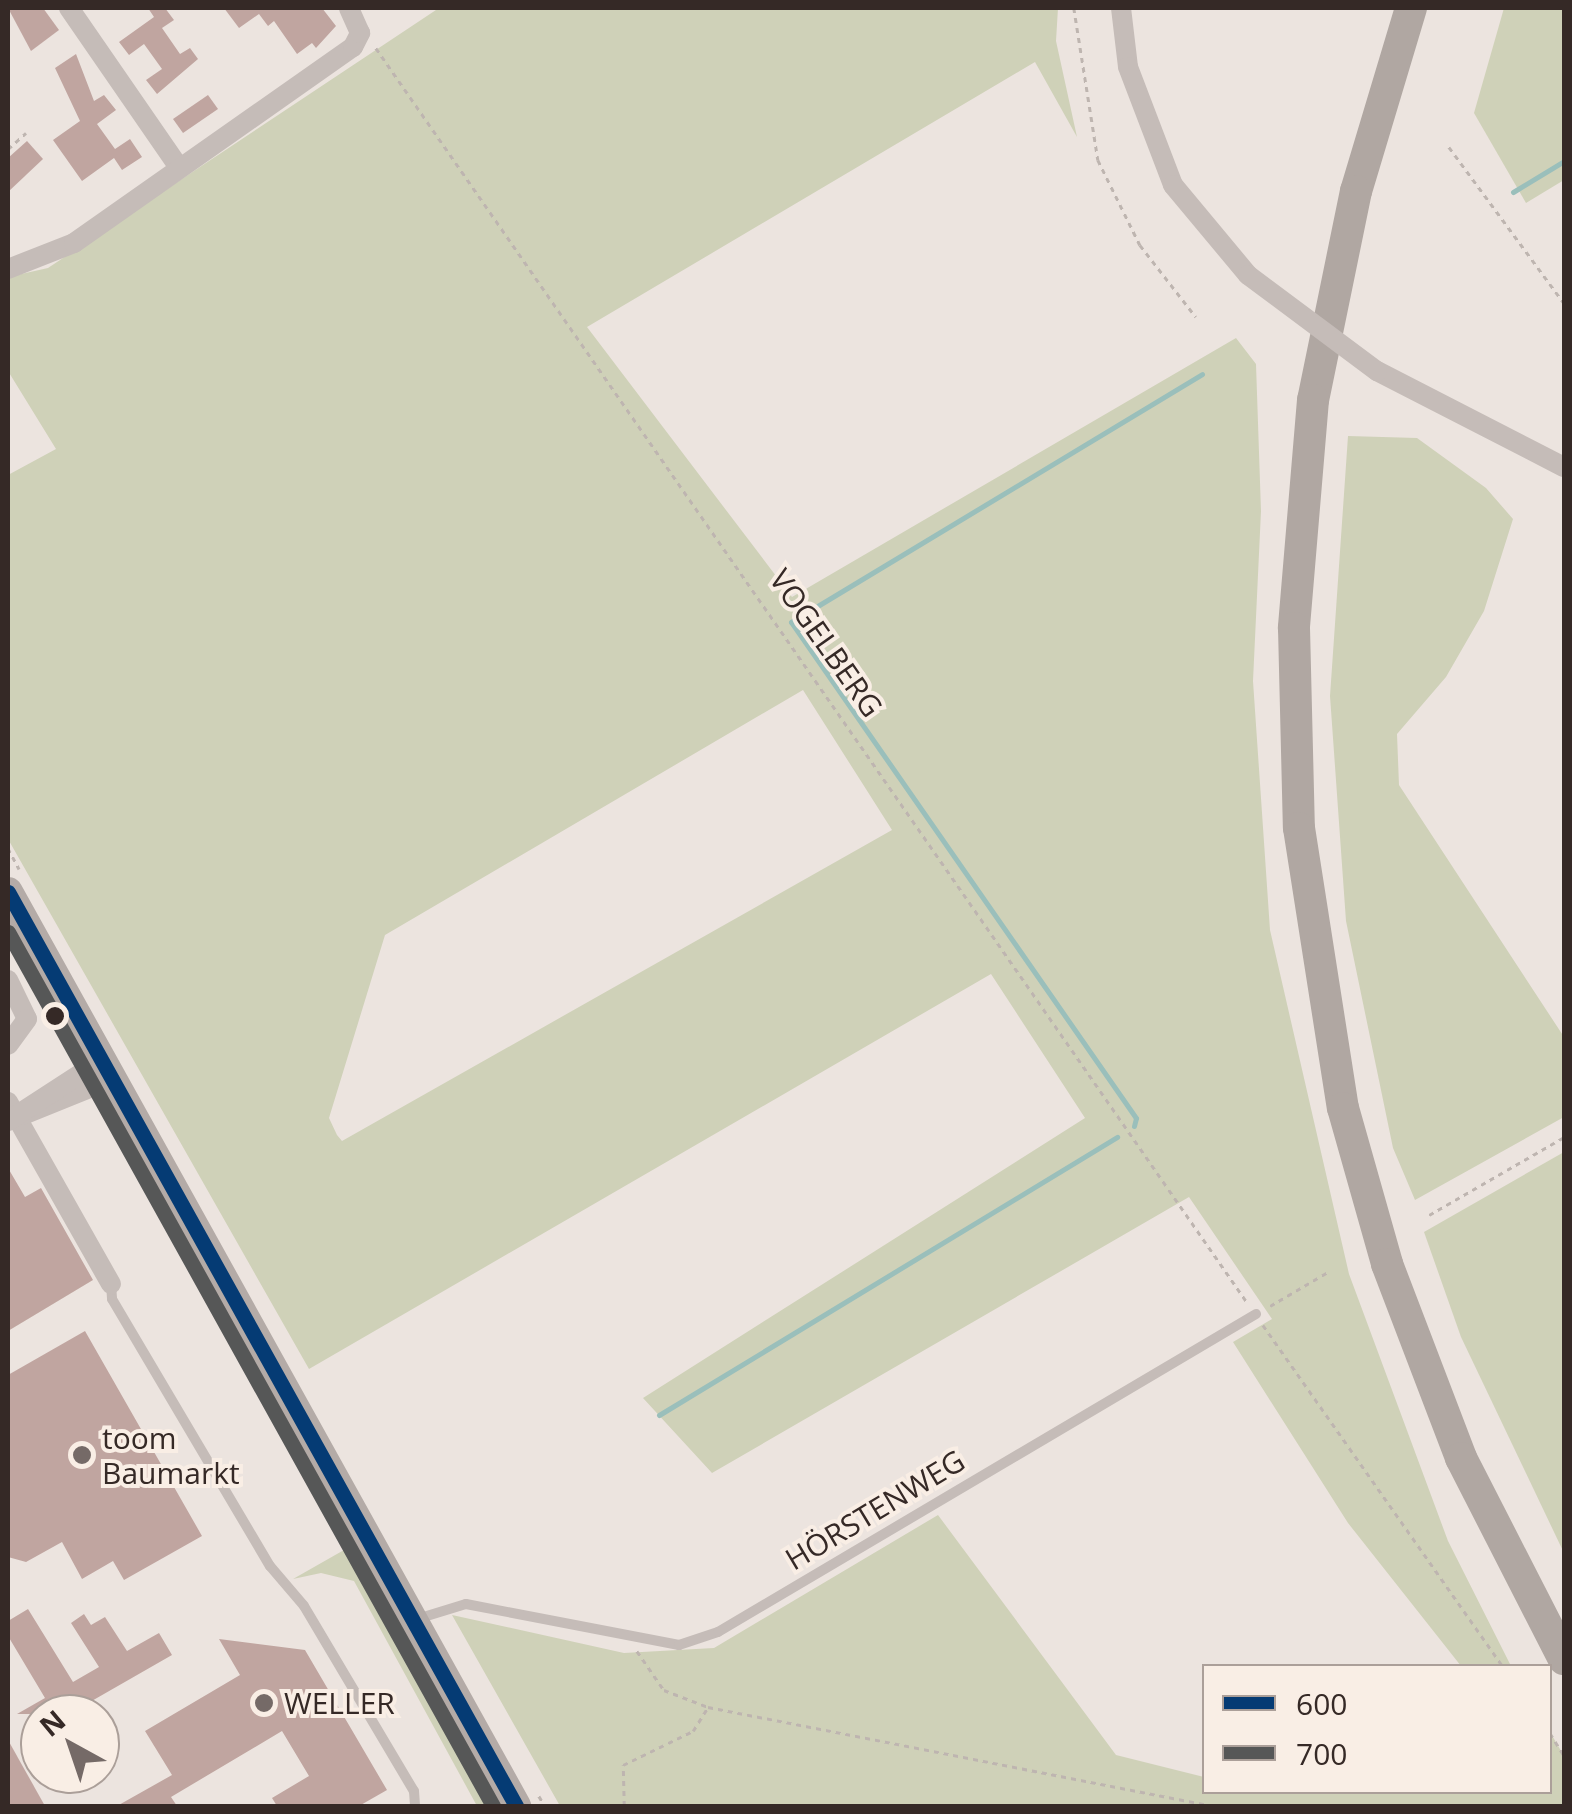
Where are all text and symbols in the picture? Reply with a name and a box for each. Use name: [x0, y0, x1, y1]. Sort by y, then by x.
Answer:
street label: VOGELBERG: [762, 562, 890, 724]
unlabelled marker: [45, 1006, 65, 1026]
place label: toom Baumarkt: [102, 1420, 240, 1490]
street label: HÖRSTENWEG: [779, 1442, 971, 1578]
marker: toom Baumarkt: [71, 1444, 93, 1466]
legend: [1202, 1664, 1552, 1794]
text: 600: [1296, 1683, 1347, 1724]
place label: WELLER: [284, 1685, 395, 1721]
marker: WELLER: [253, 1692, 275, 1714]
north arrow: [20, 1694, 120, 1794]
text: N: [31, 1701, 73, 1744]
text: 700: [1296, 1733, 1347, 1774]

